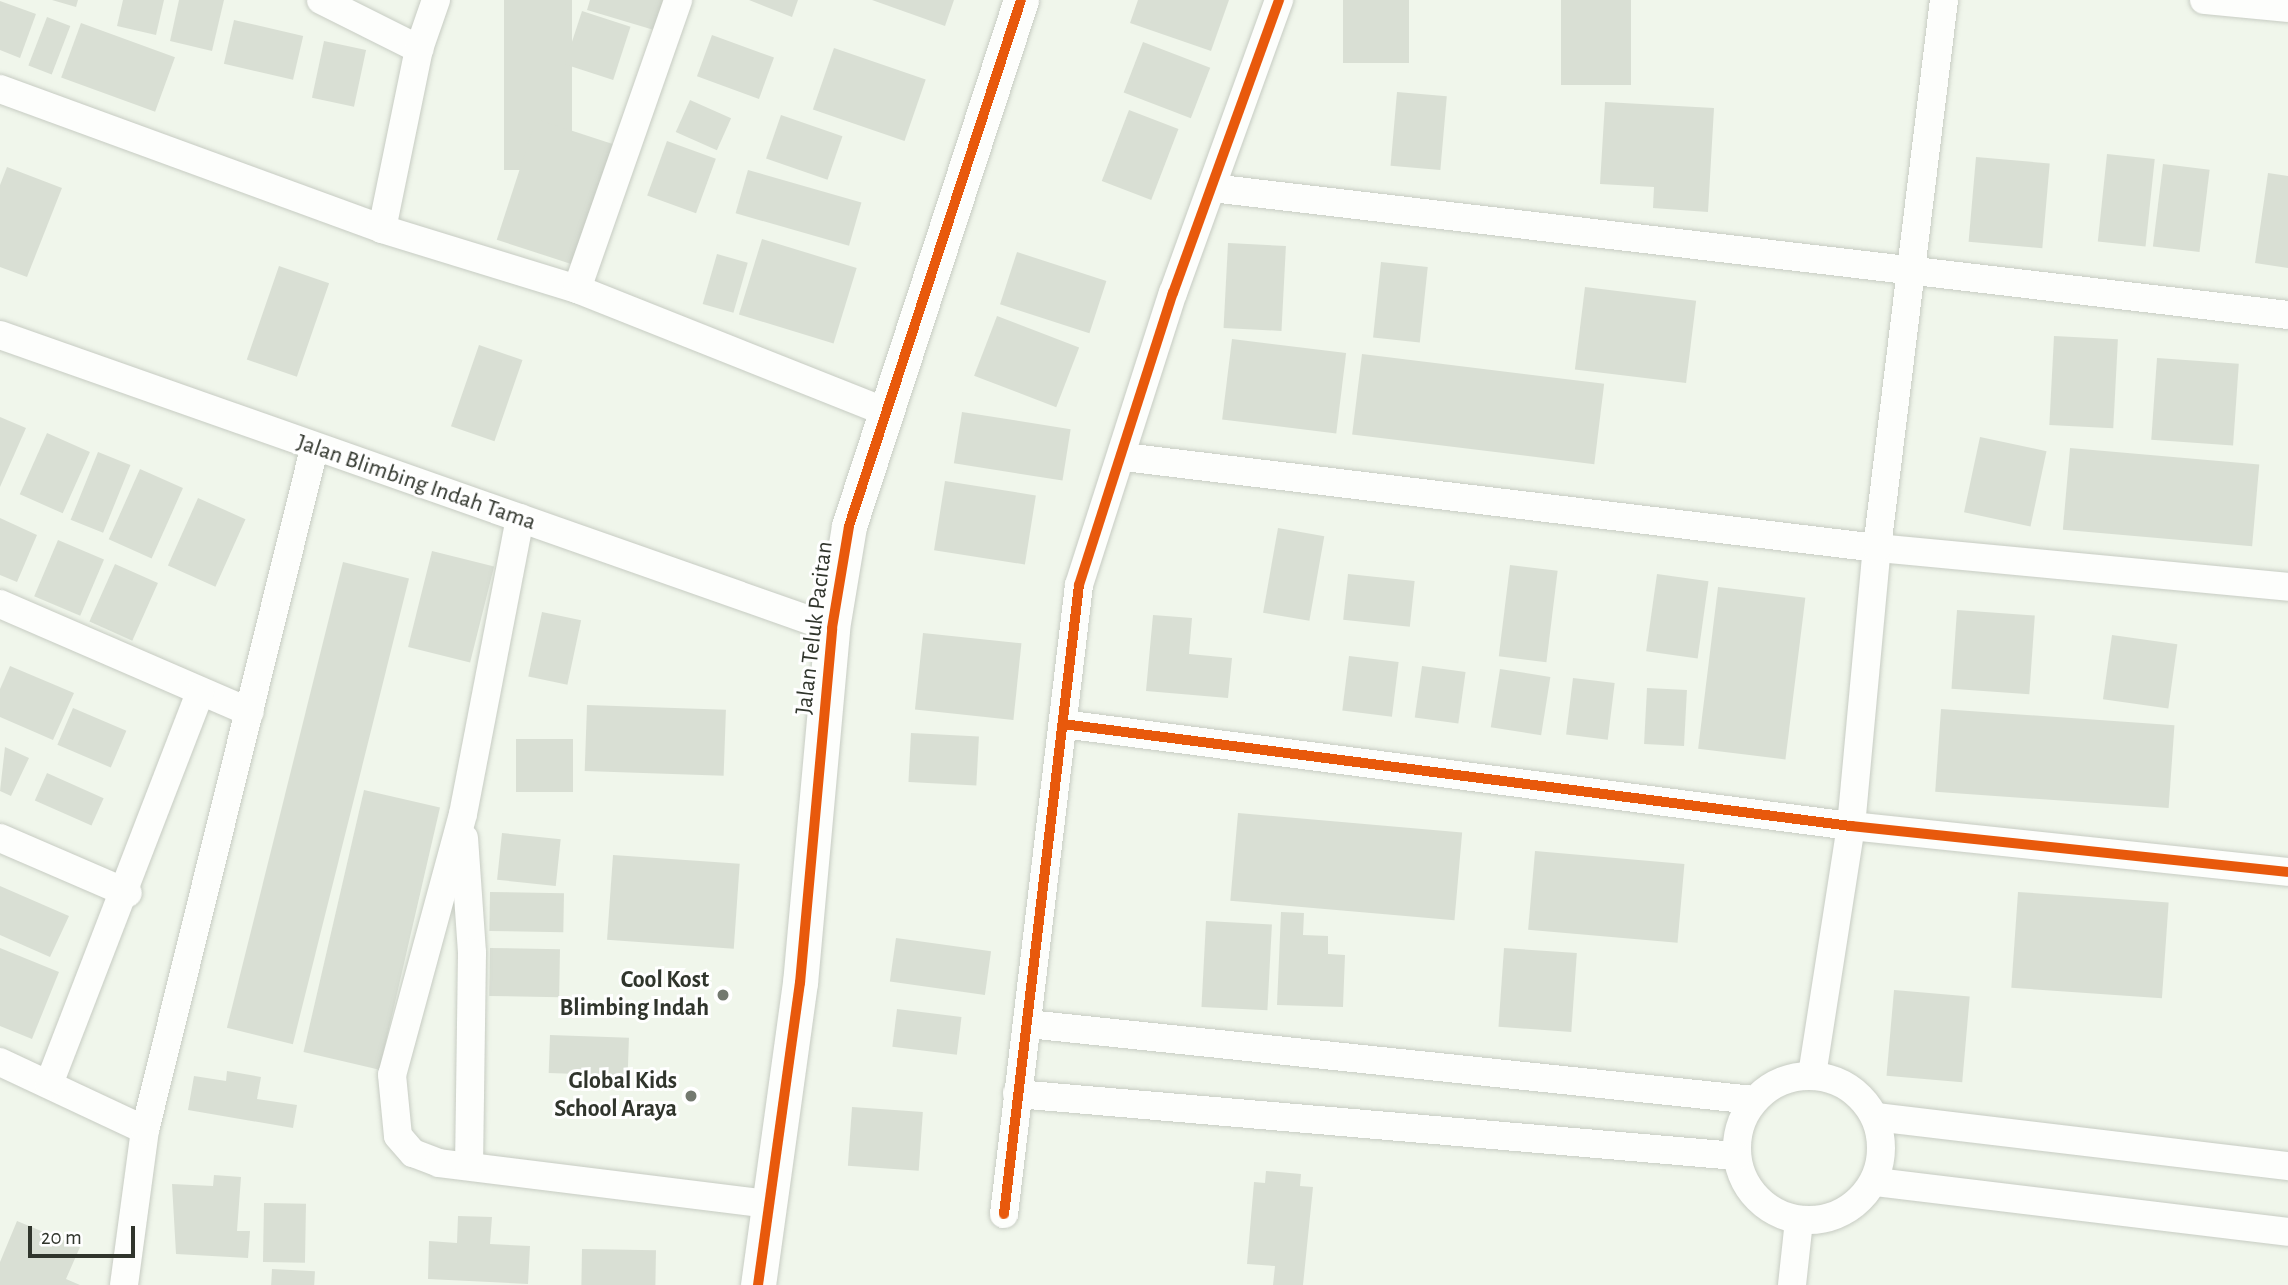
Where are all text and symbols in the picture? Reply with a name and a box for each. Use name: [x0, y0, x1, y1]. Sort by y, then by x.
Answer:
street label: Jalan Blimbing Indah Tama: [293, 429, 539, 537]
street label: Jalan Teluk Pacitan: [790, 540, 840, 716]
place label: Cool Kost Blimbing Indah: [559, 967, 709, 1023]
marker: Cool Kost Blimbing Indah: [715, 987, 731, 1003]
place label: Global Kids School Araya: [554, 1068, 677, 1124]
marker: Global Kids School Araya: [683, 1088, 699, 1104]
scale bar: [32, 1212, 138, 1256]
text: 20 m: [41, 1227, 82, 1248]

